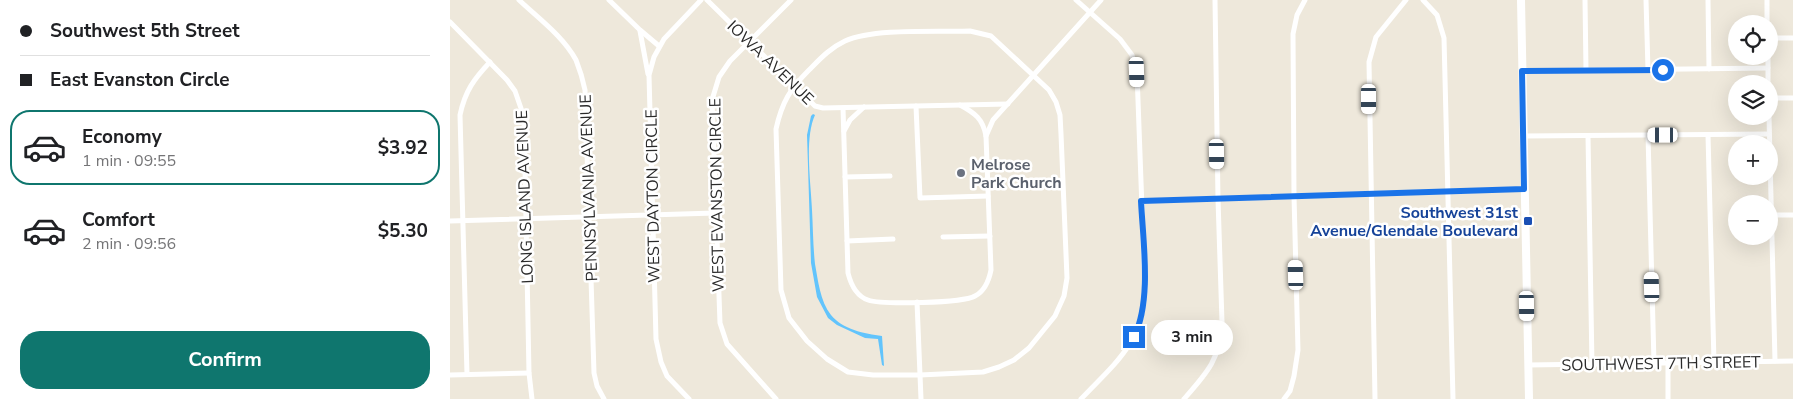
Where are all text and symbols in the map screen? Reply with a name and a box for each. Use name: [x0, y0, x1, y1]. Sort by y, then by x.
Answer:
map controls: [1728, 15, 1778, 245]
button: locate: [1728, 15, 1778, 65]
street label: IOWA AVENUE: [722, 16, 818, 110]
text: Southwest 5th Street: [50, 18, 239, 44]
car: [1128, 57, 1145, 87]
route start: [1652, 59, 1674, 81]
text: East Evanston Circle: [50, 67, 230, 93]
button: layers: [1728, 75, 1778, 125]
car: [1361, 84, 1376, 114]
street label: PENNSYLVANIA AVENUE: [575, 94, 603, 282]
street label: WEST EVANSTON CIRCLE: [704, 98, 730, 292]
street label: WEST DAYTON CIRCLE: [640, 109, 666, 283]
street label: LONG ISLAND AVENUE: [511, 110, 539, 284]
text: Economy: [82, 124, 162, 150]
icon: car: [22, 125, 67, 170]
car: [1648, 128, 1678, 143]
text: $3.92: [378, 135, 428, 161]
button: +: [1728, 135, 1778, 185]
car: [1209, 139, 1224, 169]
text: 1 min · 09:55: [82, 150, 176, 172]
place label: Melrose Park Church: [971, 154, 1062, 194]
marker: Melrose Park Church: [955, 167, 967, 179]
button: −: [1728, 195, 1778, 245]
place label: Southwest 31st Avenue/Glendale Boulevard: [1310, 202, 1519, 242]
text: Comfort: [82, 207, 155, 233]
icon: car: [22, 208, 67, 253]
marker: Southwest 31st Avenue/Glendale Boulevard: [1522, 215, 1534, 227]
text: $5.30: [378, 218, 428, 244]
text: 2 min · 09:56: [82, 233, 176, 255]
car: [1287, 260, 1304, 290]
car: [1643, 272, 1660, 302]
car: [1519, 291, 1534, 321]
callout: 3 min: [1152, 320, 1234, 354]
route end: [1123, 326, 1145, 348]
text: 3 min: [1171, 326, 1213, 348]
button: Confirm: [20, 331, 430, 389]
street label: SOUTHWEST 7TH STREET: [1561, 351, 1761, 377]

